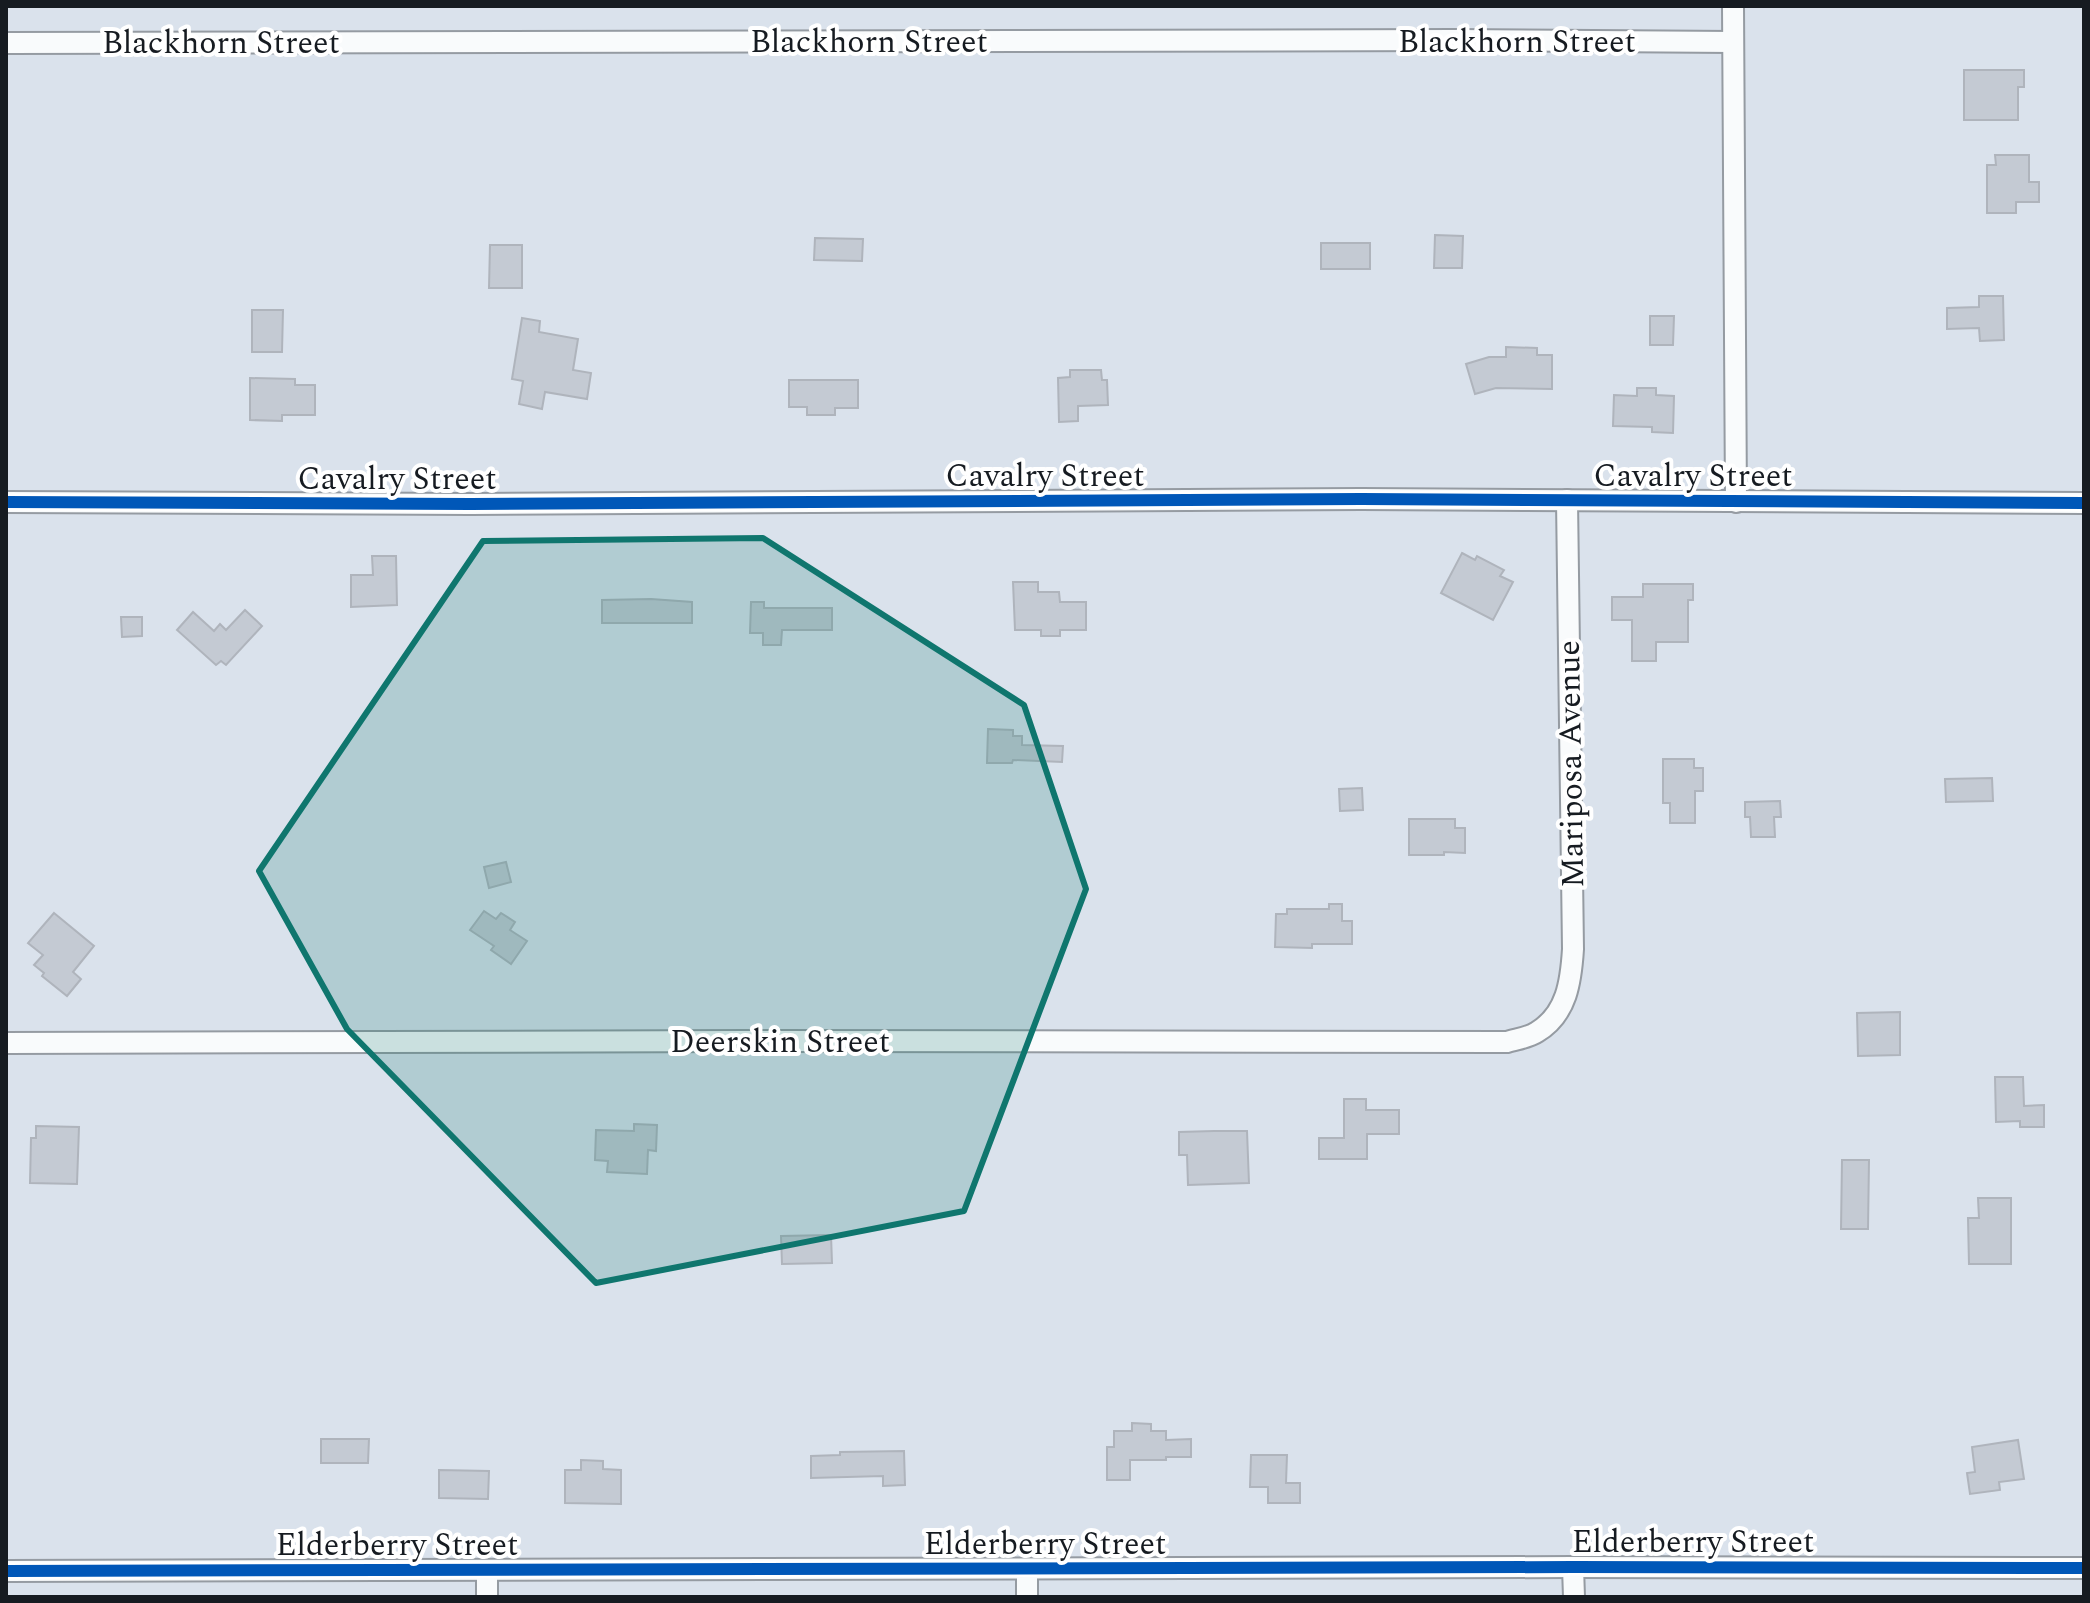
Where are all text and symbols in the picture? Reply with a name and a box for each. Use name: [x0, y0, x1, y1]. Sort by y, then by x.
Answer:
street label: Blackhorn Street: [750, 18, 988, 67]
street label: Blackhorn Street: [1398, 18, 1636, 67]
street label: Blackhorn Street: [102, 19, 340, 68]
street label: Cavalry Street: [945, 452, 1145, 501]
street label: Cavalry Street: [1593, 452, 1793, 501]
street label: Cavalry Street: [297, 455, 497, 504]
street label: Mariposa Avenue: [1545, 640, 1598, 888]
street label: Deerskin Street: [670, 1018, 890, 1067]
street label: Elderberry Street: [1572, 1518, 1814, 1567]
street label: Elderberry Street: [924, 1520, 1166, 1569]
street label: Elderberry Street: [276, 1521, 518, 1570]

